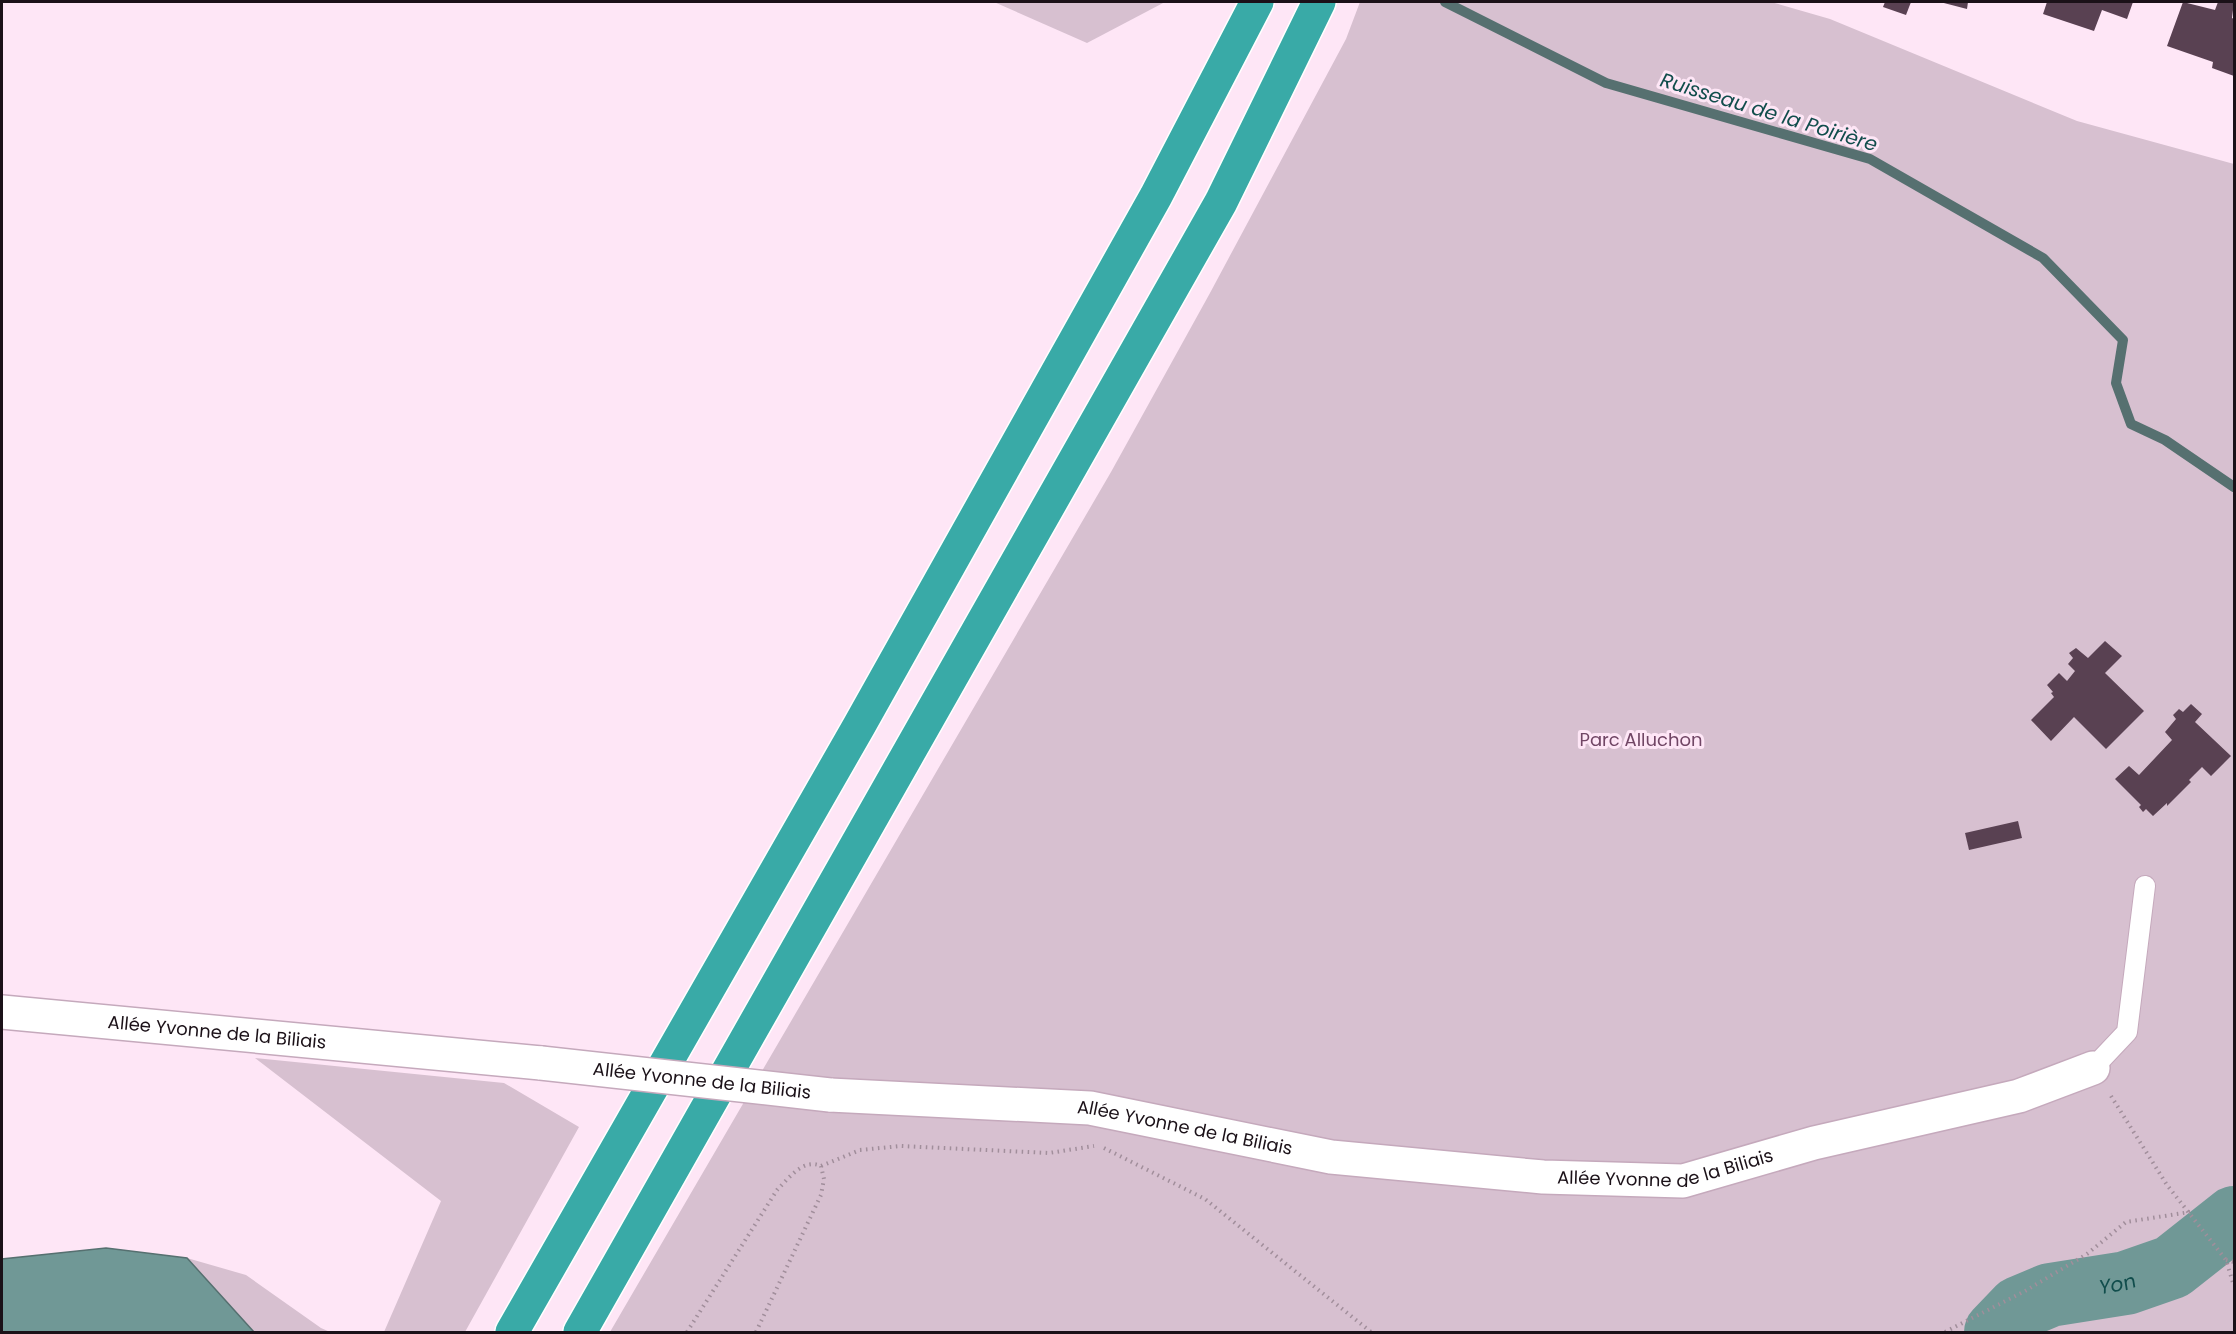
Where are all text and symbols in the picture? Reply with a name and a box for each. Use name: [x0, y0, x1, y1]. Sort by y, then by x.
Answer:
water label: Ruisseau de la Poirière: [1657, 66, 1881, 158]
park label: Parc Alluchon: [1579, 727, 1703, 752]
street label: Allée Yvonne de la Biliais: [107, 1009, 327, 1055]
street label: Allée Yvonne de la Biliais: [592, 1056, 812, 1105]
street label: Allée Yvonne de la Biliais: [1076, 1094, 1295, 1161]
street label: Allée Yvonne de la Biliais: [1557, 1142, 1776, 1193]
water label: Yon: [2097, 1267, 2140, 1301]

